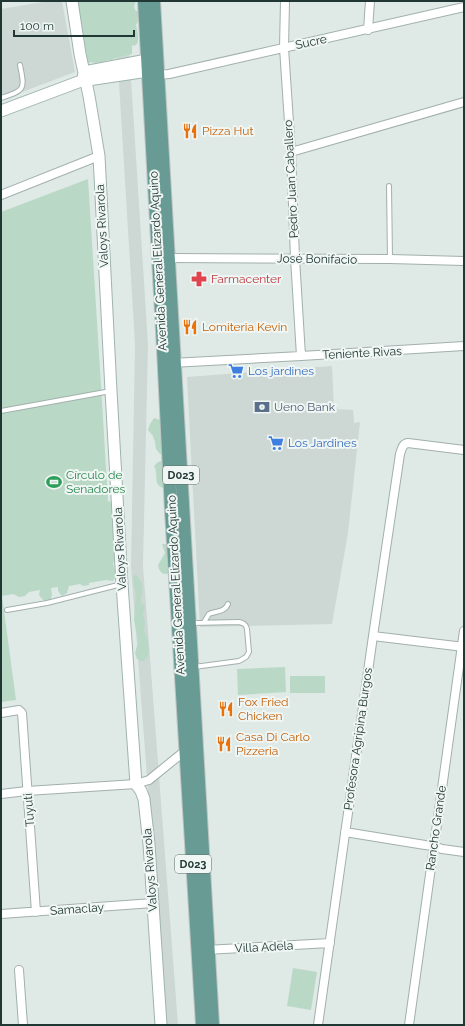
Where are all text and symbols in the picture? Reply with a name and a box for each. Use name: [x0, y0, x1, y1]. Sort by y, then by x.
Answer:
scale bar: [14, 12, 134, 38]
text: 100 m: [20, 19, 54, 33]
street label: Sucre: [294, 32, 328, 52]
street label: Pedro Juan Caballero: [281, 119, 301, 239]
restaurant icon: Pizza Hut: [181, 122, 199, 140]
place label: Pizza Hut: [202, 124, 254, 138]
street label: Avenida General Elizardo Aquino: [146, 171, 170, 351]
street label: Valoys Rivarola: [93, 184, 111, 268]
street label: José Bonifacio: [277, 251, 357, 267]
pharmacy icon: Farmacenter: [190, 270, 208, 288]
place label: Farmacenter: [211, 272, 282, 286]
restaurant icon: Lomiteria Kevin: [181, 318, 199, 336]
place label: Lomiteria Kevin: [202, 320, 287, 334]
street label: Teniente Rivas: [322, 344, 402, 362]
supermarket icon: Los jardines: [227, 362, 245, 380]
place label: Los jardines: [248, 364, 314, 378]
bank icon: Ueno Bank: [253, 398, 271, 416]
place label: Ueno Bank: [274, 400, 336, 414]
supermarket icon: Los Jardines: [267, 434, 285, 452]
place label: Los Jardines: [288, 436, 357, 450]
road number: D023: [163, 466, 199, 484]
place label: Círculo de Senadores: [66, 468, 126, 496]
sports icon: Círculo de Senadores: [45, 473, 63, 491]
street label: Avenida General Elizardo Aquino: [164, 495, 188, 675]
street label: Valoys Rivarola: [111, 507, 129, 591]
street label: Profesora Agripina Burgos: [341, 667, 375, 811]
place label: Fox Fried Chicken: [238, 695, 289, 723]
restaurant icon: Fox Fried Chicken: [217, 700, 235, 718]
place label: Casa Di Carlo Pizzeria: [236, 730, 310, 758]
restaurant icon: Casa Di Carlo Pizzeria: [215, 735, 233, 753]
street label: Rancho Grande: [423, 784, 449, 872]
street label: Tuyuti: [21, 793, 37, 827]
street label: Valoys Rivarola: [140, 828, 160, 912]
road number: D023: [175, 855, 211, 873]
street label: Samaclay: [50, 900, 105, 918]
street label: Villa Adela: [234, 938, 294, 956]

